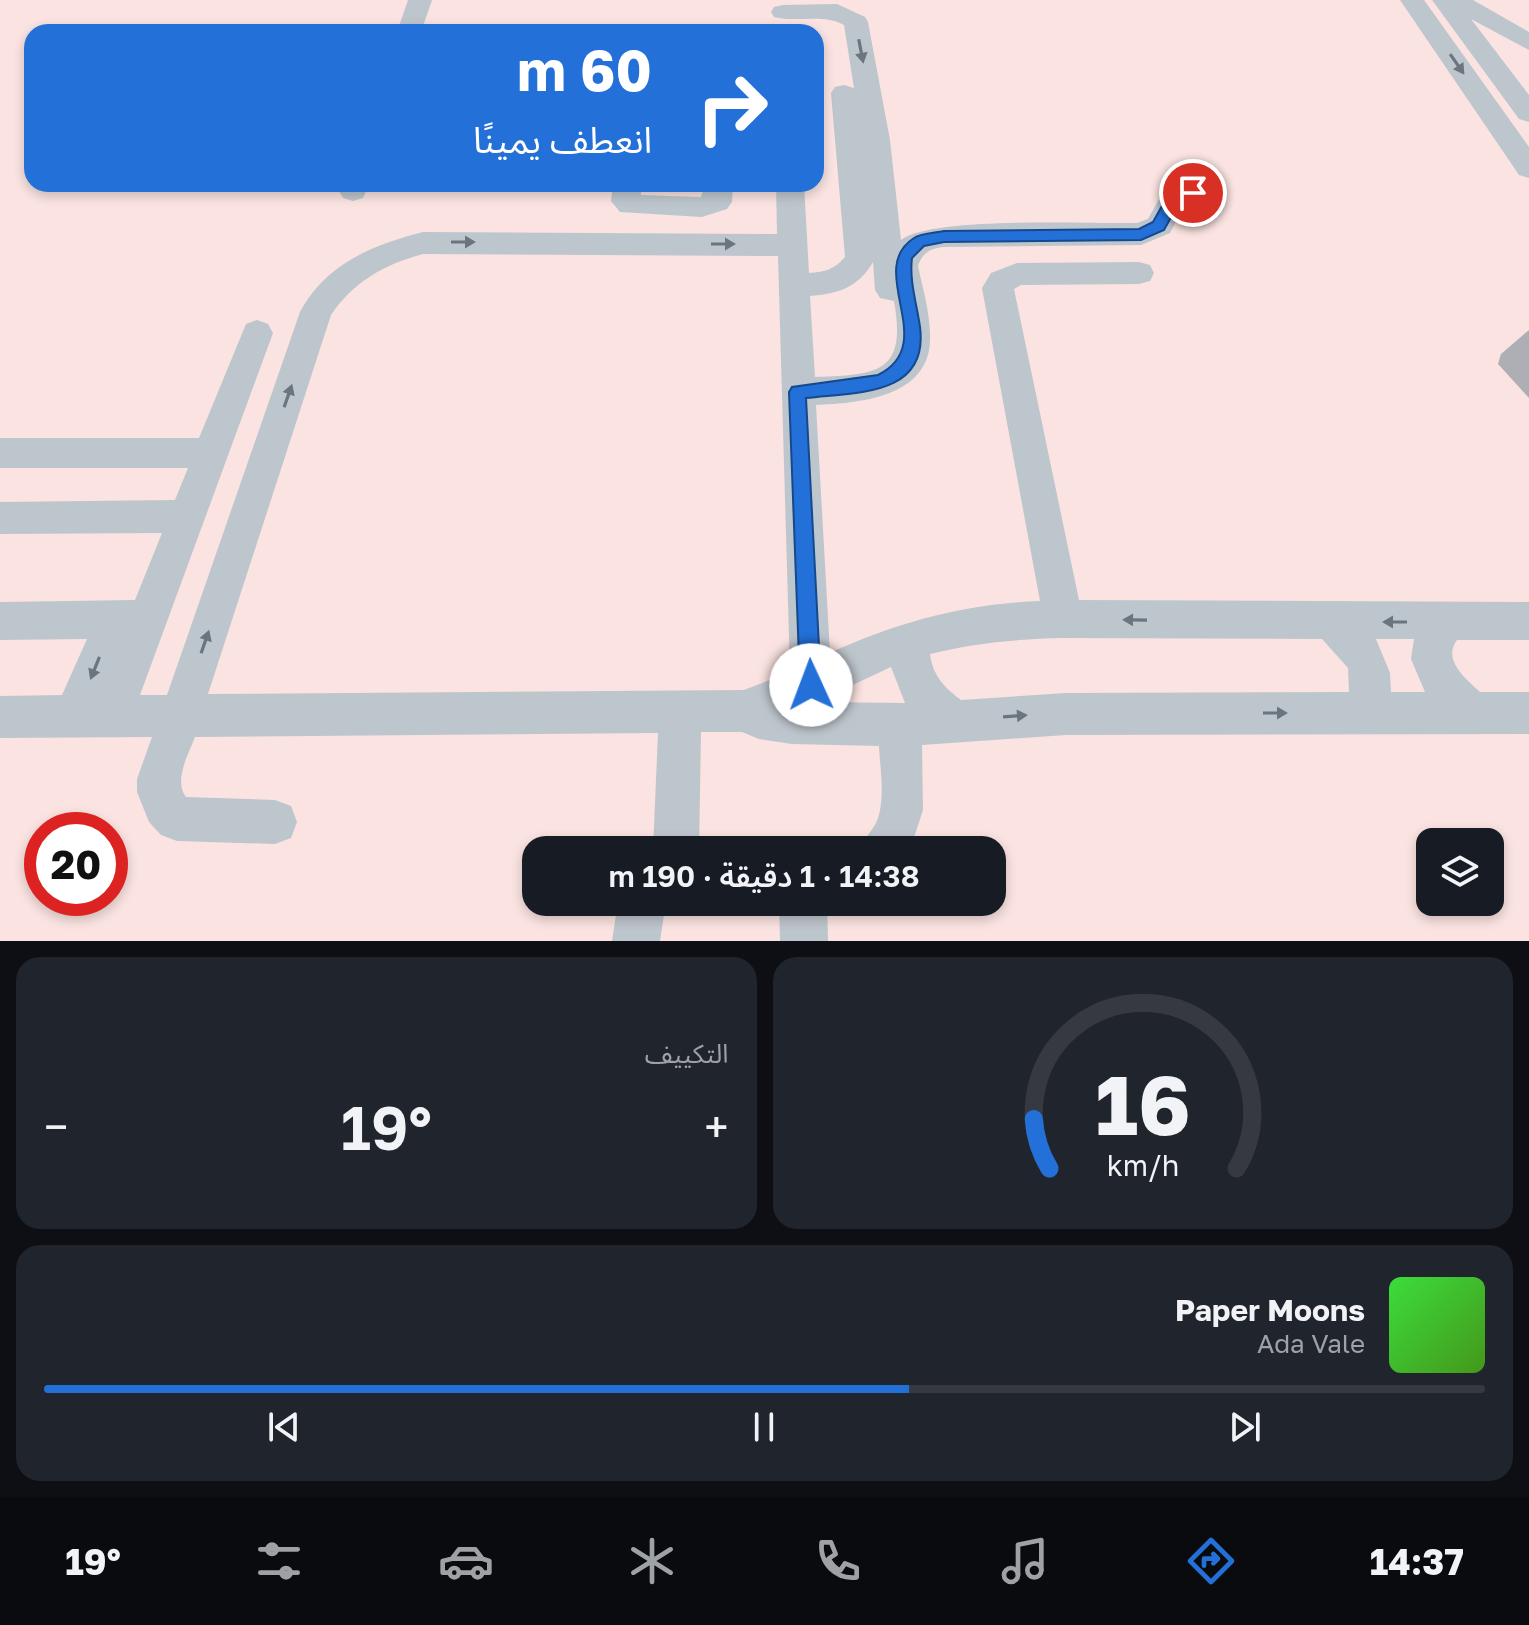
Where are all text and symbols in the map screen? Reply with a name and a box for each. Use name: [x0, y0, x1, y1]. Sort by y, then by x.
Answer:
text: 60 m: [517, 36, 652, 103]
one-way arrow: [856, 39, 868, 64]
one-way arrow: [1449, 54, 1464, 75]
icon: right: [680, 56, 784, 160]
text: انعطف يمينًا: [473, 118, 652, 161]
pin: [1159, 159, 1227, 227]
icon: arrive: [1171, 171, 1215, 215]
one-way arrow: [451, 236, 476, 248]
one-way arrow: [711, 238, 736, 250]
one-way arrow: [283, 383, 295, 407]
one-way arrow: [1122, 614, 1147, 626]
one-way arrow: [1382, 616, 1407, 628]
one-way arrow: [199, 630, 211, 654]
position arrow: [769, 643, 853, 727]
one-way arrow: [88, 656, 101, 680]
one-way arrow: [1263, 707, 1288, 719]
one-way arrow: [1003, 709, 1028, 722]
speed limit sign: 20: [24, 812, 128, 916]
map controls: [1416, 828, 1504, 916]
button: layers: [1416, 828, 1504, 916]
text: 14:38 · 1 دقيقة · 190 m: [608, 858, 920, 894]
text: التكييف: [645, 1038, 729, 1069]
text: 16: [1095, 1053, 1191, 1153]
text: 19°: [341, 1091, 432, 1163]
text: −: [44, 1100, 68, 1153]
text: +: [704, 1100, 729, 1153]
text: km/h: [1106, 1148, 1179, 1182]
text: Paper Moons: [1175, 1292, 1365, 1328]
text: Ada Vale: [1257, 1328, 1365, 1359]
icon: previous: [262, 1405, 306, 1449]
icon: pause: [742, 1405, 786, 1449]
icon: next: [1223, 1405, 1267, 1449]
icon: filters: [251, 1533, 307, 1589]
icon: car: [438, 1533, 494, 1589]
icon: climate: [624, 1533, 680, 1589]
icon: phone: [810, 1533, 866, 1589]
icon: music: [997, 1533, 1053, 1589]
icon: directions: [1183, 1533, 1239, 1589]
text: 19°: [65, 1540, 121, 1583]
text: 14:37: [1370, 1540, 1464, 1583]

